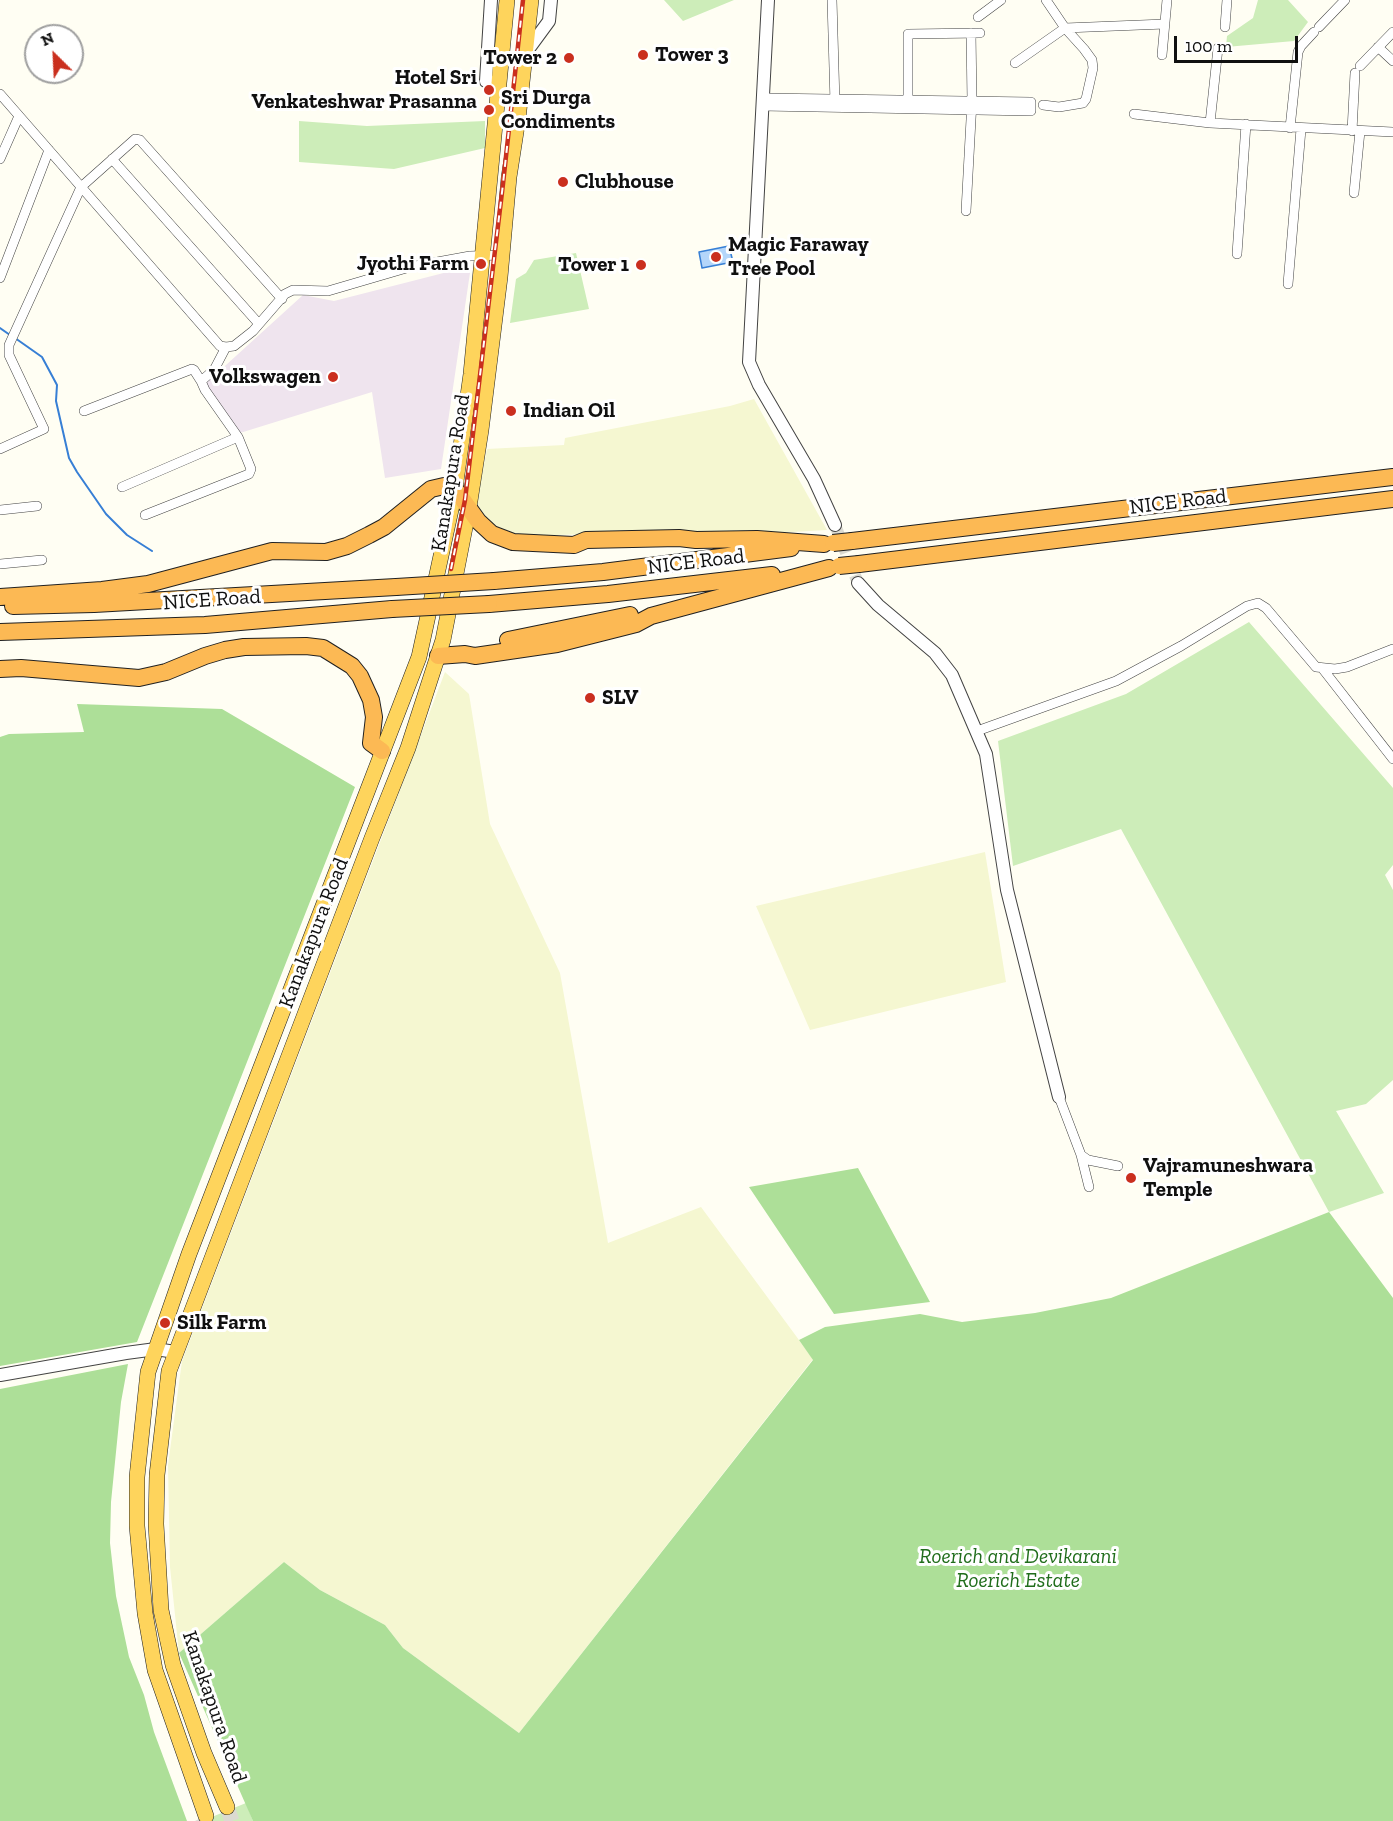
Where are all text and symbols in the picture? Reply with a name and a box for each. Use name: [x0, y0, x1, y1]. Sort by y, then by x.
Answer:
north arrow: [24, 24, 84, 84]
scale bar: [1177, 24, 1302, 62]
text: N: [38, 28, 57, 50]
text: 100 m: [1185, 35, 1232, 57]
place label: Tower 3: [655, 42, 729, 68]
place label: Tower 2: [483, 45, 557, 71]
marker: Tower 3: [636, 48, 650, 62]
marker: Tower 2: [562, 51, 576, 65]
place label: Hotel Sri Venkateshwar Prasanna: [251, 65, 477, 115]
marker: Hotel Sri Venkateshwar Prasanna: [482, 83, 496, 97]
place label: Sri Durga Condiments: [501, 85, 615, 135]
marker: Sri Durga Condiments: [482, 103, 496, 117]
place label: Clubhouse: [575, 169, 674, 195]
marker: Clubhouse: [556, 175, 570, 189]
place label: Magic Faraway Tree Pool: [728, 232, 869, 282]
marker: Magic Faraway Tree Pool: [709, 250, 723, 264]
place label: Jyothi Farm: [357, 251, 469, 277]
place label: Tower 1: [558, 252, 629, 278]
marker: Jyothi Farm: [474, 257, 488, 271]
marker: Tower 1: [634, 258, 648, 272]
place label: Volkswagen: [209, 364, 321, 390]
marker: Volkswagen: [326, 370, 340, 384]
street label: Kanakapura Road: [426, 392, 476, 554]
place label: Indian Oil: [523, 398, 615, 424]
marker: Indian Oil: [504, 404, 518, 418]
street label: NICE Road: [1128, 484, 1228, 520]
street label: NICE Road: [646, 544, 746, 580]
street label: NICE Road: [162, 584, 262, 616]
place label: SLV: [602, 685, 638, 711]
marker: SLV: [583, 691, 597, 705]
street label: Kanakapura Road: [274, 854, 354, 1012]
place label: Vajramuneshwara Temple: [1143, 1153, 1313, 1203]
marker: Vajramuneshwara Temple: [1124, 1171, 1138, 1185]
place label: Silk Farm: [177, 1310, 266, 1336]
marker: Silk Farm: [158, 1316, 172, 1330]
park label: Roerich and Devikarani Roerich Estate: [919, 1544, 1117, 1594]
street label: Kanakapura Road: [176, 1628, 252, 1786]

